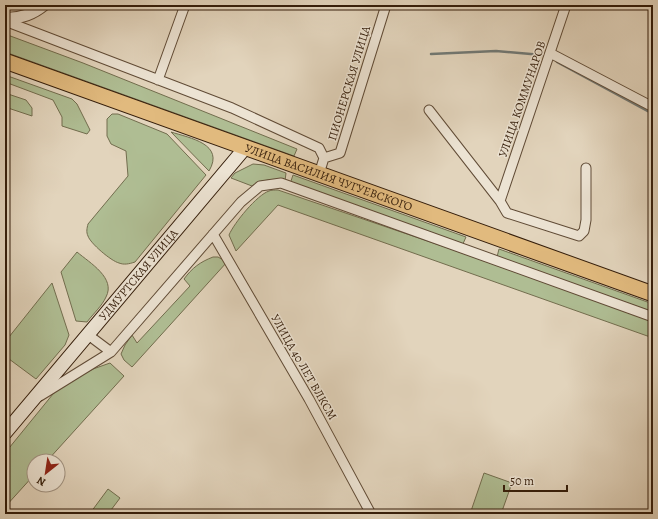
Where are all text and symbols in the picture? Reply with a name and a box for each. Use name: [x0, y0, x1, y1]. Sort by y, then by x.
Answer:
street label: ПИОНЕРСКАЯ УЛИЦА: [324, 23, 374, 142]
street label: УЛИЦА КОММУНАРОВ: [495, 39, 549, 159]
street label: УЛИЦА ВАСИЛИЯ ЧУГУЕВСКОГО: [243, 140, 415, 215]
street label: УДМУРТСКАЯ УЛИЦА: [95, 225, 182, 324]
street label: УЛИЦА 40 ЛЕТ ВЛКСМ: [267, 311, 341, 423]
north arrow: [26, 453, 66, 493]
scale bar: [504, 467, 567, 493]
text: N: [34, 473, 48, 490]
text: 50 m: [510, 473, 534, 489]

